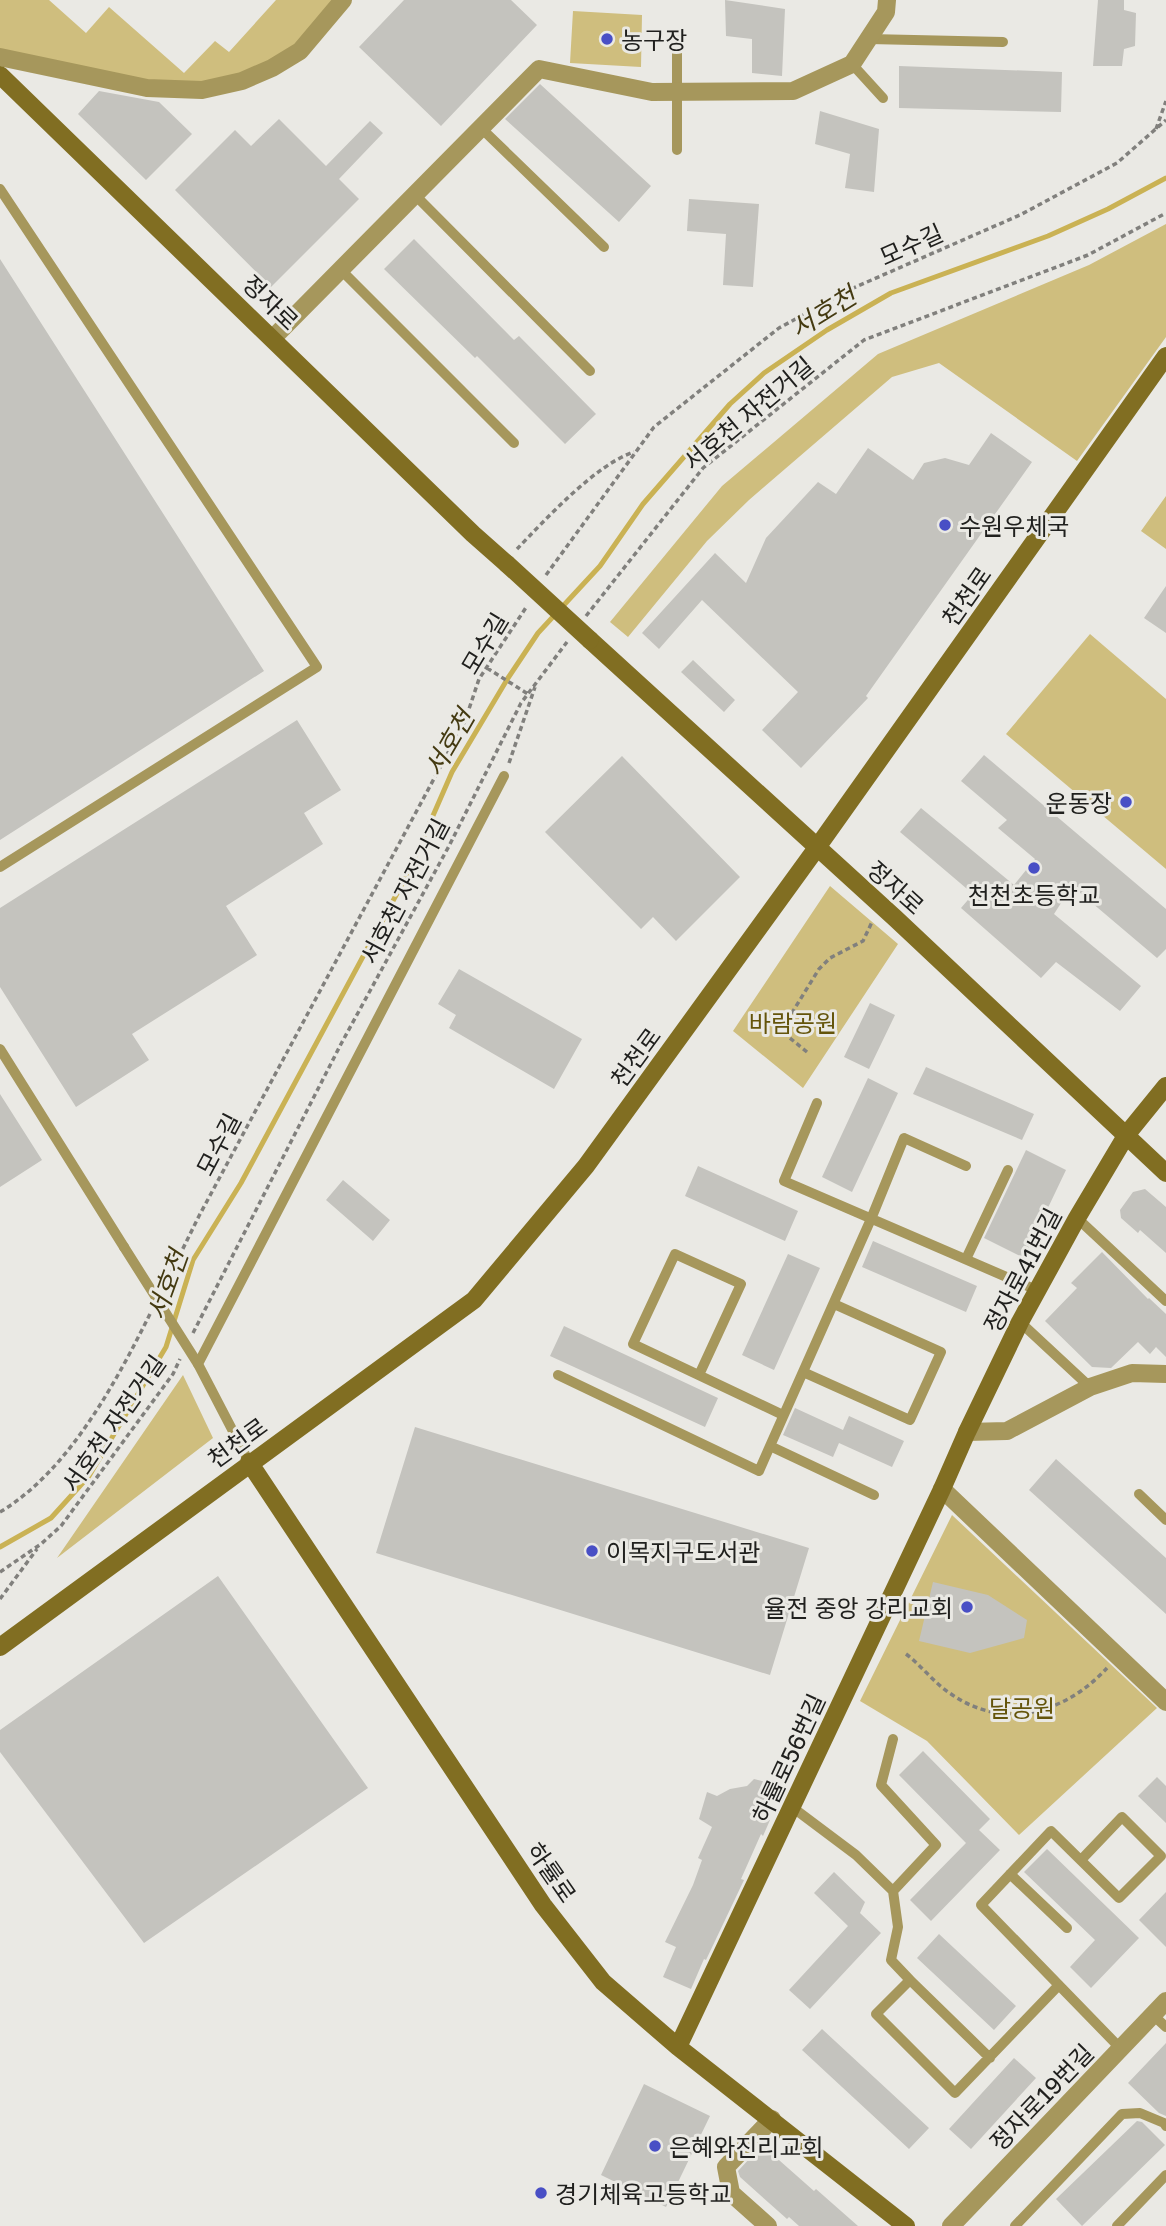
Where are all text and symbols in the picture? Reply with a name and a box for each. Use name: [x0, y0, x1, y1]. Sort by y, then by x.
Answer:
place label: 농구장: [621, 25, 687, 54]
marker: 농구장: [599, 31, 615, 47]
street label: 모수길: [875, 217, 947, 271]
street label: 정자로: [237, 269, 305, 335]
water label: 서호천: [784, 278, 864, 344]
street label: 서호천 자전거길: [677, 350, 819, 476]
place label: 수원우체국: [959, 511, 1069, 540]
marker: 수원우체국: [937, 517, 953, 533]
street label: 천천로: [935, 561, 997, 631]
street label: 모수길: [455, 607, 513, 679]
water label: 서호천: [418, 702, 482, 782]
place label: 운동장: [1046, 788, 1112, 817]
marker: 운동장: [1118, 794, 1134, 810]
street label: 서호천 자전거길: [354, 813, 454, 969]
street label: 정자로: [862, 854, 930, 920]
marker: 천천초등학교: [1026, 860, 1042, 876]
place label: 천천초등학교: [968, 880, 1100, 909]
park label: 바람공원: [749, 1008, 837, 1037]
street label: 천천로: [604, 1022, 666, 1092]
street label: 모수길: [190, 1108, 246, 1180]
street label: 정자로41번길: [977, 1203, 1067, 1337]
water label: 서호천: [140, 1243, 195, 1324]
street label: 서호천 자전거길: [55, 1349, 171, 1497]
street label: 천천로: [202, 1411, 272, 1473]
place label: 이목지구도서관: [606, 1537, 761, 1566]
marker: 이목지구도서관: [584, 1543, 600, 1559]
place label: 율전 중앙 강리교회: [764, 1593, 953, 1622]
marker: 율전 중앙 강리교회: [959, 1599, 975, 1615]
street label: 하률로56번길: [746, 1689, 830, 1827]
park label: 달공원: [989, 1693, 1055, 1722]
street label: 하률로: [521, 1837, 583, 1907]
street label: 정자로19번길: [983, 2038, 1099, 2156]
place label: 은혜와진리교회: [669, 2132, 824, 2161]
marker: 은혜와진리교회: [647, 2138, 663, 2154]
place label: 경기체육고등학교: [555, 2179, 732, 2208]
marker: 경기체육고등학교: [533, 2185, 549, 2201]

